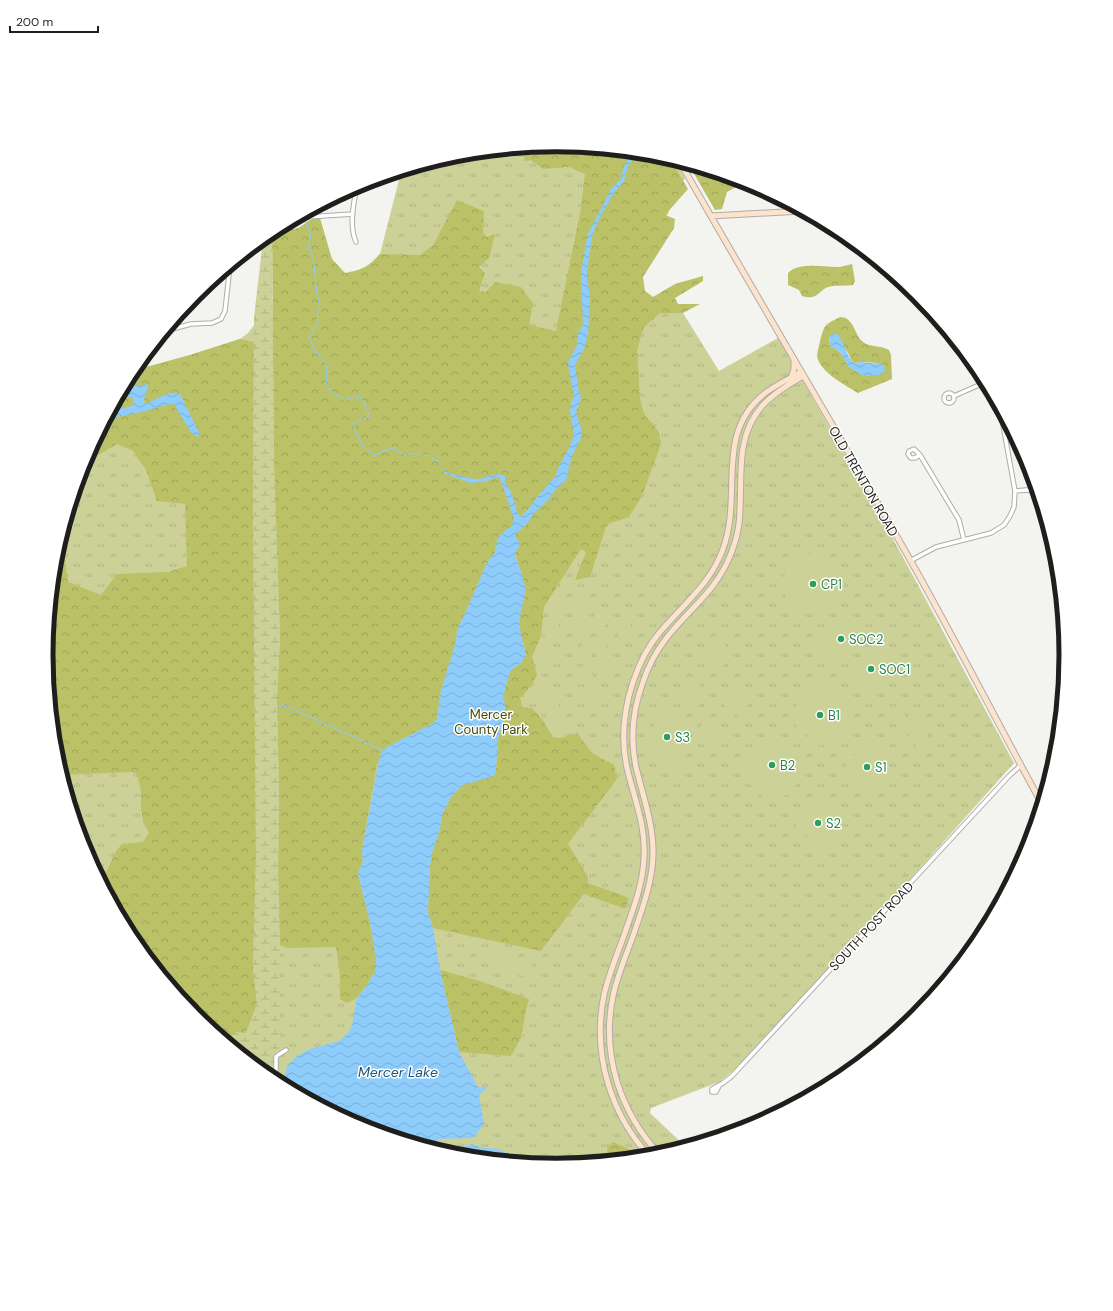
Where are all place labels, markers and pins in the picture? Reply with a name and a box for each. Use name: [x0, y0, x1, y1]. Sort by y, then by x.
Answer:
place label: CP1: [821, 576, 842, 593]
marker: CP1: [808, 579, 818, 589]
place label: SOC2: [849, 631, 883, 648]
marker: SOC2: [836, 634, 846, 644]
place label: SOC1: [879, 661, 910, 678]
marker: SOC1: [866, 664, 876, 674]
place label: B1: [828, 707, 840, 724]
marker: B1: [815, 710, 825, 720]
place label: S3: [675, 729, 690, 746]
marker: S3: [662, 732, 672, 742]
place label: B2: [780, 757, 795, 774]
place label: S1: [875, 759, 887, 776]
marker: B2: [767, 760, 777, 770]
marker: S1: [862, 762, 872, 772]
place label: S2: [826, 815, 841, 832]
marker: S2: [813, 818, 823, 828]

